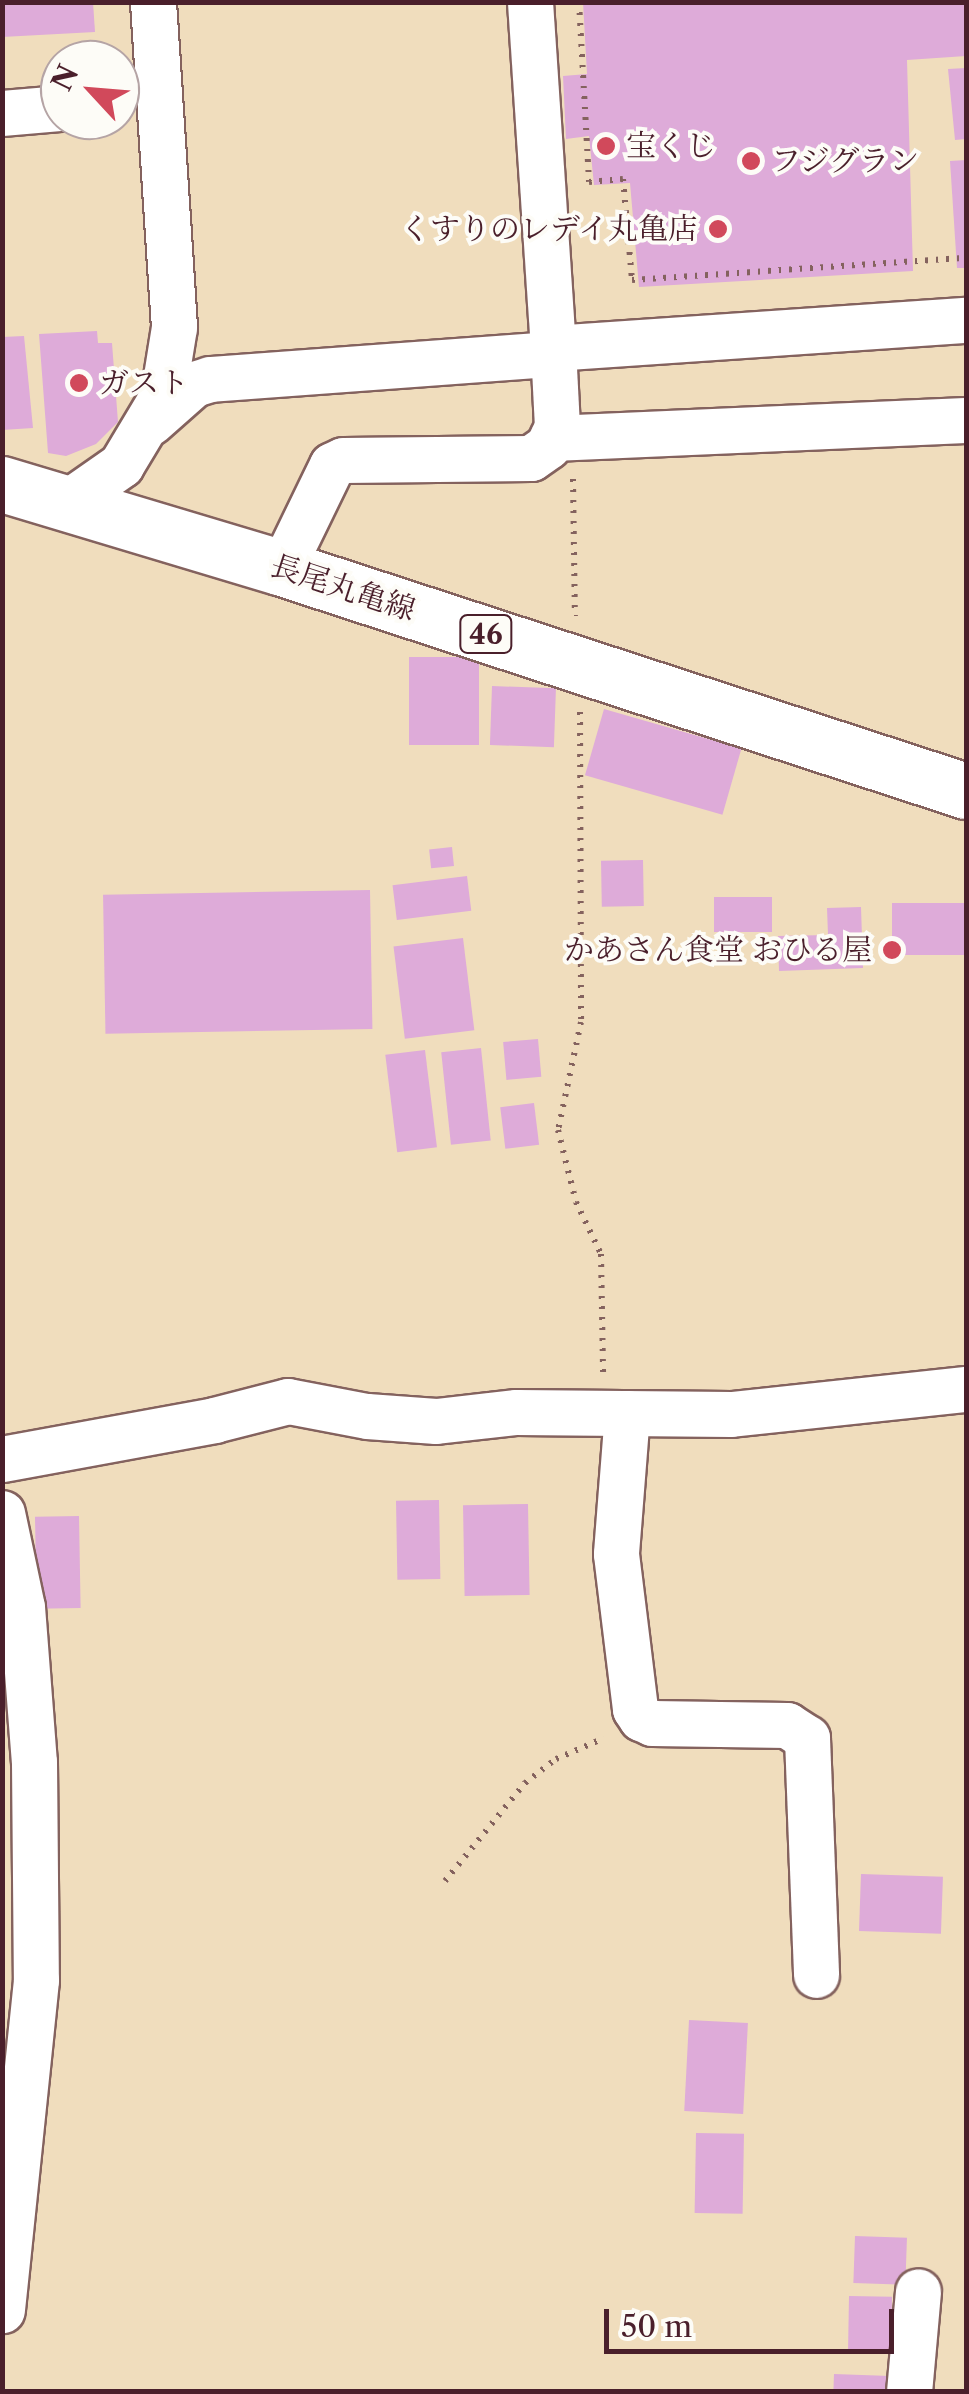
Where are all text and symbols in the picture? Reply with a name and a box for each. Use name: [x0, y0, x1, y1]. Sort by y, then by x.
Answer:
north arrow: [40, 40, 140, 140]
text: N: [44, 59, 85, 96]
place label: 宝くじ: [626, 128, 716, 164]
marker: 宝くじ: [595, 135, 617, 157]
place label: フジグラン: [771, 143, 921, 179]
marker: フジグラン: [740, 150, 762, 172]
place label: くすりのレデイ丸亀店: [398, 211, 698, 247]
marker: くすりのレデイ丸亀店: [707, 218, 729, 240]
place label: ガスト: [99, 365, 189, 401]
marker: ガスト: [68, 372, 90, 394]
street label: 長尾丸亀線: [266, 548, 420, 628]
road number: 46: [458, 611, 514, 657]
place label: かあさん食堂 おひる屋: [564, 932, 872, 968]
marker: かあさん食堂 おひる屋: [881, 939, 903, 961]
scale bar: [609, 2289, 899, 2351]
text: 50 m: [621, 2308, 692, 2345]

